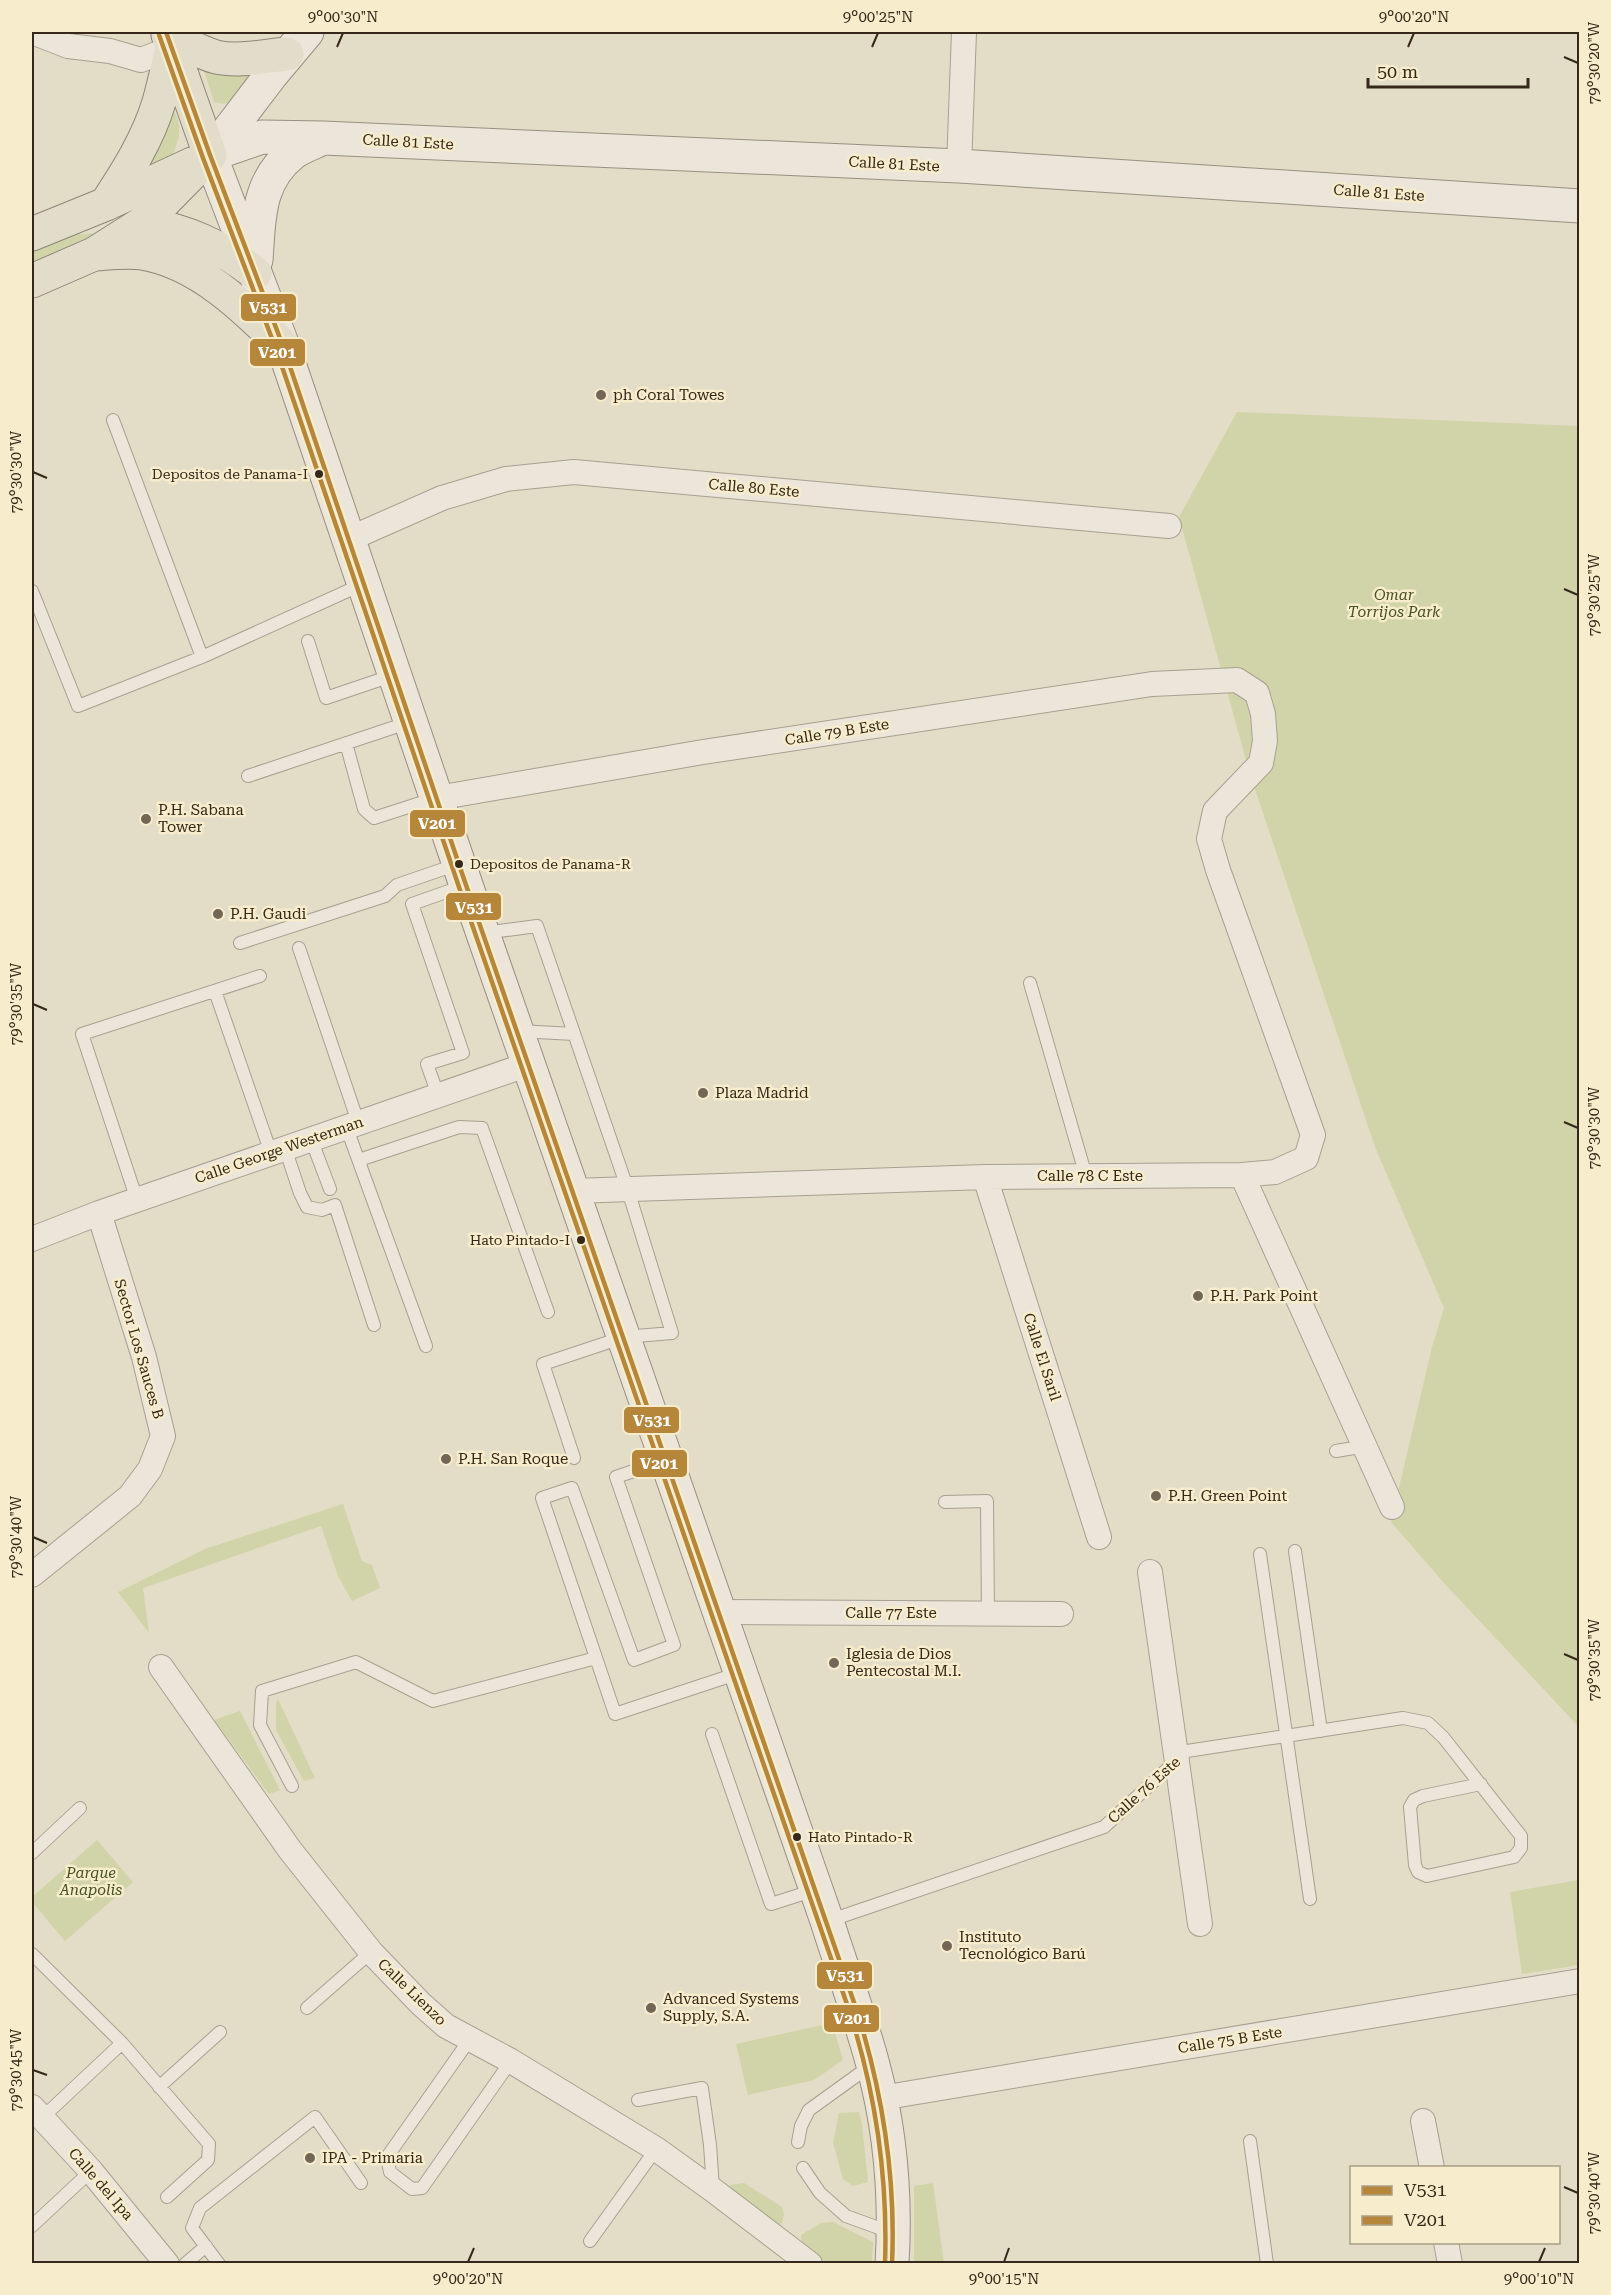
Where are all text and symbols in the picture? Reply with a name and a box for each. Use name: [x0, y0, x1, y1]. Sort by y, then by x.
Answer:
text: 9°00'30"N: [308, 8, 378, 26]
text: 9°00'25"N: [843, 8, 913, 26]
text: 9°00'20"N: [1379, 8, 1449, 26]
text: 79°30'20"W: [1585, 21, 1603, 104]
scale bar: [1368, 51, 1528, 89]
text: 50 m: [1377, 61, 1418, 82]
street label: Calle 81 Este: [362, 131, 454, 153]
street label: Calle 81 Este: [848, 153, 940, 175]
street label: Calle 81 Este: [1333, 181, 1425, 205]
line badge: V531: [240, 293, 297, 322]
text: V531: [249, 298, 287, 317]
line badge: V201: [249, 338, 306, 367]
text: V201: [258, 343, 296, 362]
place label: ph Coral Towes: [613, 386, 724, 404]
marker: ph Coral Towes: [594, 388, 608, 402]
text: 79°30'30"W: [7, 430, 25, 513]
place label: Depositos de Panama-I: [152, 466, 308, 482]
marker: Depositos de Panama-I: [313, 468, 325, 480]
street label: Calle 80 Este: [708, 475, 800, 501]
text: 79°30'25"W: [1585, 553, 1603, 636]
park label: Omar Torrijos Park: [1348, 586, 1441, 621]
street label: Calle 79 B Este: [784, 715, 890, 749]
place label: P.H. Sabana Tower: [158, 801, 244, 836]
line badge: V201: [409, 809, 466, 838]
marker: P.H. Sabana Tower: [139, 812, 153, 826]
text: V201: [418, 814, 456, 833]
place label: Depositos de Panama-R: [470, 856, 631, 872]
marker: Depositos de Panama-R: [453, 858, 465, 870]
line badge: V531: [445, 892, 502, 921]
text: V531: [455, 898, 493, 917]
place label: P.H. Gaudi: [230, 905, 307, 923]
marker: P.H. Gaudi: [211, 907, 225, 921]
text: 79°30'35"W: [7, 962, 25, 1045]
place label: Plaza Madrid: [715, 1084, 809, 1102]
marker: Plaza Madrid: [696, 1086, 710, 1100]
text: 79°30'30"W: [1585, 1086, 1603, 1169]
street label: Calle George Westerman: [192, 1113, 366, 1187]
street label: Calle 78 C Este: [1037, 1167, 1143, 1185]
place label: Hato Pintado-I: [470, 1232, 570, 1248]
marker: Hato Pintado-I: [575, 1234, 587, 1246]
street label: Sector Los Sauces B: [110, 1277, 168, 1421]
place label: P.H. Park Point: [1210, 1287, 1318, 1305]
marker: P.H. Park Point: [1191, 1289, 1205, 1303]
street label: Calle El Saril: [1019, 1311, 1065, 1404]
line badge: V531: [623, 1406, 680, 1434]
text: V531: [633, 1411, 671, 1430]
line badge: V201: [631, 1449, 688, 1478]
place label: P.H. San Roque: [458, 1450, 568, 1468]
marker: P.H. San Roque: [439, 1452, 453, 1466]
text: V201: [640, 1454, 678, 1473]
place label: P.H. Green Point: [1168, 1487, 1287, 1505]
marker: P.H. Green Point: [1149, 1489, 1163, 1503]
text: 79°30'40"W: [7, 1495, 25, 1578]
street label: Calle 77 Este: [845, 1604, 937, 1622]
text: 79°30'35"W: [1585, 1618, 1603, 1701]
place label: Iglesia de Dios Pentecostal M.I.: [846, 1645, 961, 1680]
marker: Iglesia de Dios Pentecostal M.I.: [827, 1656, 841, 1670]
street label: Calle 76 Este: [1104, 1753, 1184, 1827]
place label: Hato Pintado-R: [808, 1829, 913, 1845]
marker: Hato Pintado-R: [791, 1831, 803, 1843]
park label: Parque Anapolis: [59, 1864, 122, 1899]
place label: Instituto Tecnológico Barú: [959, 1928, 1086, 1963]
marker: Instituto Tecnológico Barú: [940, 1939, 954, 1953]
street label: Calle Lienzo: [374, 1955, 450, 2029]
line badge: V531: [816, 1961, 873, 1990]
text: V531: [826, 1966, 864, 1985]
place label: Advanced Systems Supply, S.A.: [663, 1990, 799, 2025]
marker: Advanced Systems Supply, S.A.: [644, 2001, 658, 2015]
line badge: V201: [823, 2004, 880, 2033]
text: V201: [833, 2009, 871, 2028]
street label: Calle 75 B Este: [1177, 2023, 1283, 2057]
text: 79°30'45"W: [7, 2028, 25, 2111]
street label: Calle del Ipa: [65, 2144, 137, 2224]
place label: IPA - Primaria: [322, 2149, 423, 2167]
marker: IPA - Primaria: [303, 2151, 317, 2165]
text: 79°30'40"W: [1585, 2151, 1603, 2234]
legend: [1350, 2166, 1560, 2244]
text: V531: [1404, 2179, 1447, 2200]
text: V201: [1404, 2209, 1447, 2230]
text: 9°00'20"N: [433, 2270, 503, 2288]
text: 9°00'15"N: [969, 2270, 1039, 2288]
text: 9°00'10"N: [1504, 2270, 1574, 2288]

